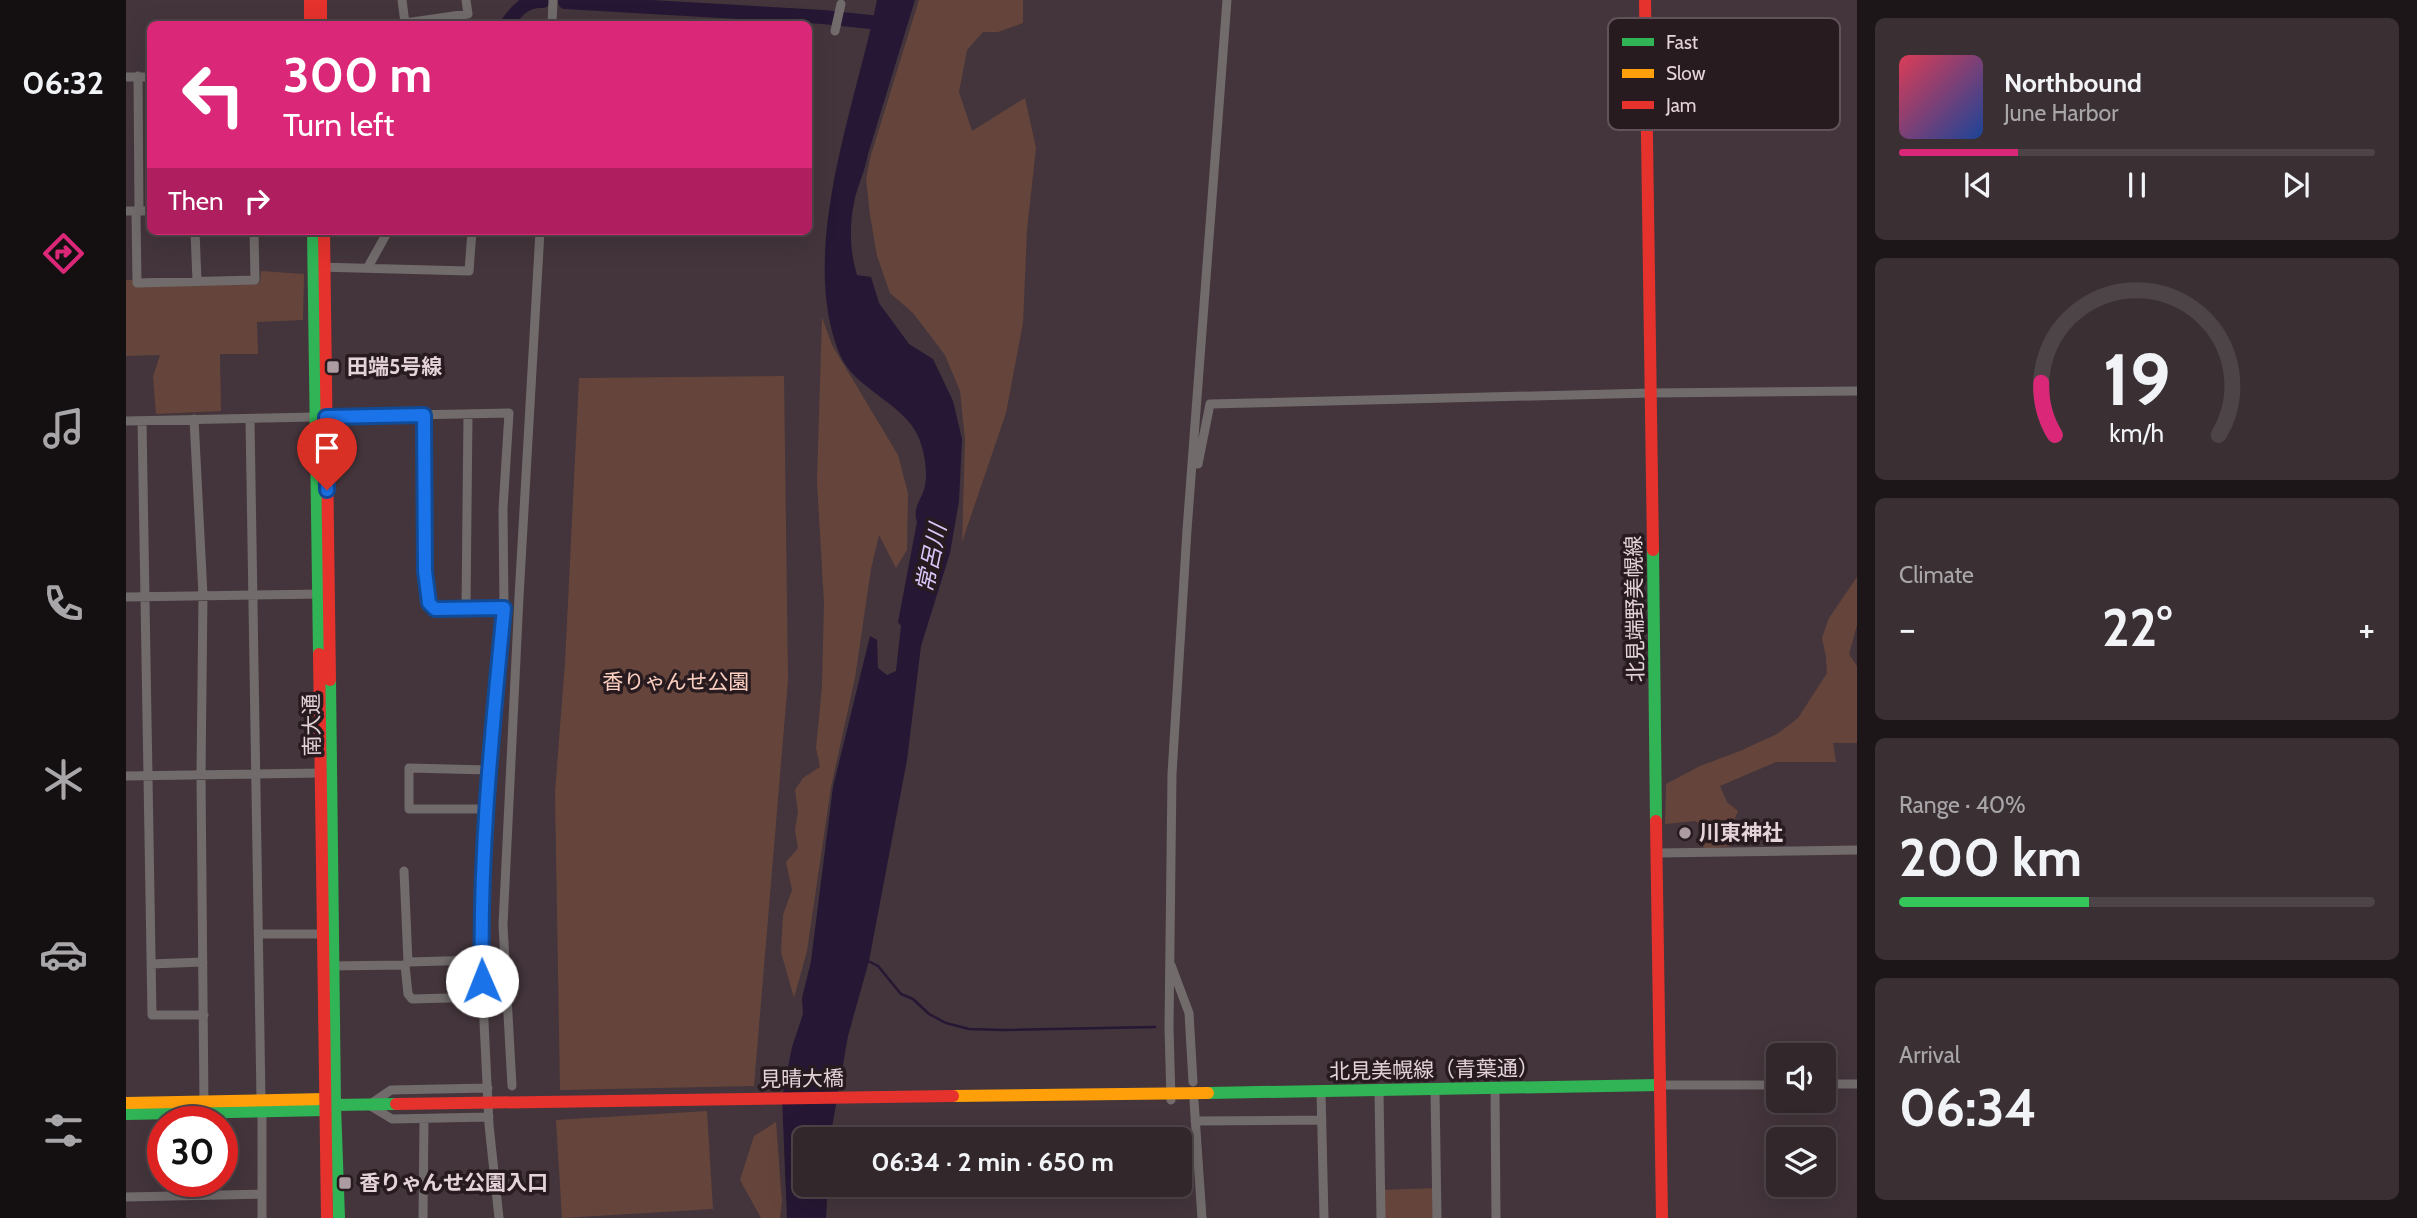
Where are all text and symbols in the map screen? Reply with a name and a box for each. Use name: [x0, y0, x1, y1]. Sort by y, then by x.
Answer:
legend: [1608, 18, 1840, 130]
text: Fast: [1666, 31, 1699, 54]
text: 300 m: [283, 45, 432, 104]
icon: left: [168, 49, 259, 140]
text: Slow: [1666, 62, 1706, 85]
text: 06:32: [22, 63, 104, 102]
text: Northbound: [2004, 67, 2142, 99]
text: Jam: [1665, 94, 1696, 117]
text: June Harbor: [2004, 99, 2118, 127]
text: Turn left: [283, 105, 394, 144]
icon: previous: [1959, 166, 1997, 204]
icon: pause: [2118, 166, 2156, 204]
icon: next: [2277, 166, 2315, 204]
icon: right: [238, 182, 276, 220]
text: Then: [168, 185, 224, 217]
icon: directions: [39, 229, 88, 278]
text: 19: [2103, 335, 2171, 423]
place label: 田端5号線: [347, 354, 442, 379]
marker: 田端5号線: [325, 359, 341, 375]
icon: music: [39, 404, 88, 453]
pin: [297, 418, 357, 490]
text: km/h: [2110, 418, 2164, 448]
icon: arrive: [308, 429, 346, 467]
water label: 常呂川: [910, 518, 952, 595]
street label: 北見端野美幌線: [1621, 535, 1648, 683]
text: Climate: [1899, 561, 1974, 589]
icon: phone: [39, 579, 88, 628]
text: 22°: [2102, 596, 2172, 659]
text: −: [1899, 605, 1916, 652]
text: +: [2358, 605, 2375, 652]
park label: 香りゃんせ公園: [603, 669, 750, 694]
street label: 南大通: [298, 693, 325, 757]
icon: climate: [39, 755, 88, 804]
text: Range · 40%: [1899, 791, 2026, 819]
place label: 川東神社: [1699, 820, 1783, 845]
marker: 川東神社: [1677, 825, 1693, 841]
text: 200 km: [1899, 826, 2082, 889]
icon: car: [39, 930, 88, 979]
position arrow: [445, 944, 519, 1018]
text: Arrival: [1899, 1041, 1960, 1069]
map controls: [1766, 1043, 1836, 1197]
button: sound: [1766, 1043, 1836, 1113]
street label: 北見美幌線（青葉通）: [1329, 1055, 1539, 1084]
street label: 見晴大橋: [760, 1065, 844, 1092]
text: 06:34: [1899, 1076, 2037, 1139]
icon: filters: [39, 1106, 88, 1155]
speed limit sign: 30: [147, 1106, 238, 1197]
button: layers: [1766, 1127, 1836, 1197]
text: 06:34 · 2 min · 650 m: [871, 1146, 1114, 1178]
place label: 香りゃんせ公園入口: [359, 1170, 548, 1195]
marker: 香りゃんせ公園入口: [337, 1175, 353, 1191]

